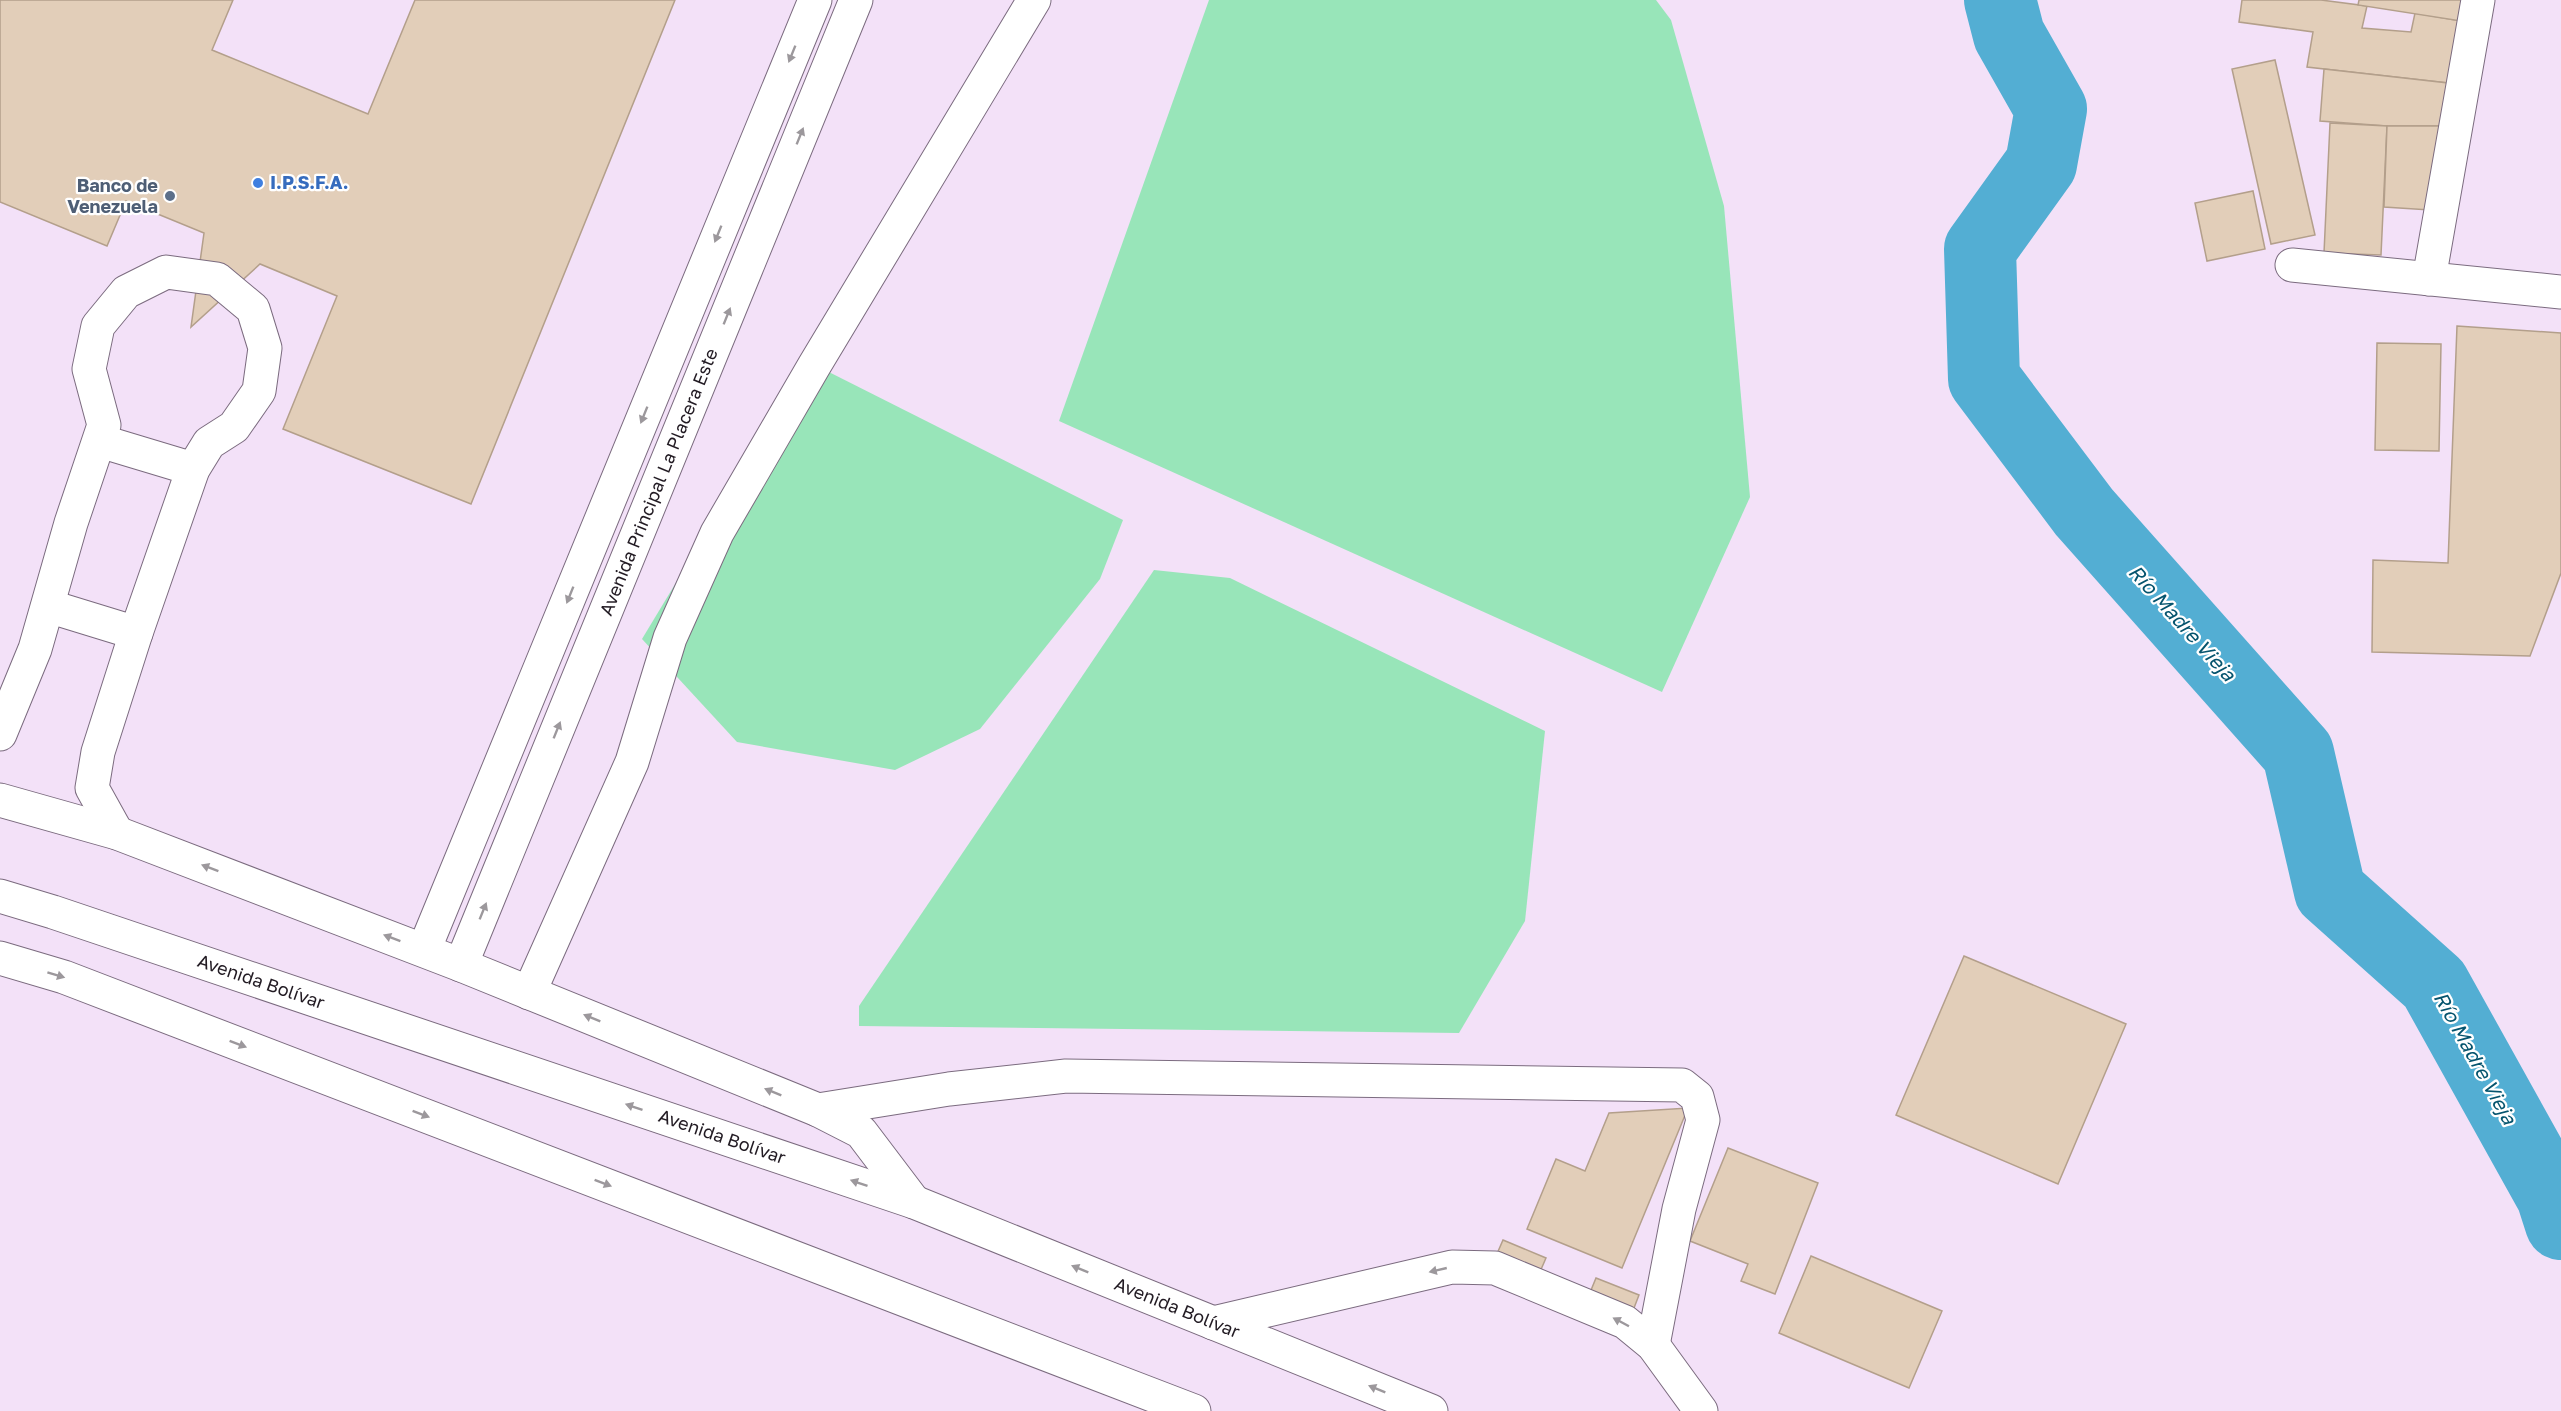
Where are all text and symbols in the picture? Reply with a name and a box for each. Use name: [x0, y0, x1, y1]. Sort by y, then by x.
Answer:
one-way arrow: [787, 45, 796, 63]
one-way arrow: [796, 127, 805, 145]
place label: I.P.S.F.A.: [270, 171, 349, 193]
place label: Banco de Venezuela: [67, 174, 158, 217]
marker: I.P.S.F.A.: [251, 176, 265, 190]
marker: Banco de Venezuela: [163, 189, 177, 203]
one-way arrow: [713, 226, 723, 244]
one-way arrow: [722, 307, 732, 325]
street label: Avenida Principal La Placera Este: [594, 345, 722, 619]
one-way arrow: [639, 406, 648, 424]
water label: Río Madre Vieja: [2124, 559, 2242, 687]
one-way arrow: [565, 586, 574, 604]
one-way arrow: [553, 721, 562, 739]
one-way arrow: [201, 863, 219, 872]
one-way arrow: [478, 901, 488, 919]
one-way arrow: [383, 933, 401, 942]
street label: Avenida Bolívar: [195, 949, 328, 1013]
one-way arrow: [47, 971, 65, 980]
water label: Río Madre Vieja: [2429, 987, 2523, 1129]
one-way arrow: [583, 1013, 601, 1023]
one-way arrow: [230, 1039, 248, 1049]
one-way arrow: [764, 1087, 782, 1096]
one-way arrow: [625, 1102, 643, 1112]
street label: Avenida Bolívar: [656, 1104, 789, 1168]
one-way arrow: [412, 1109, 430, 1119]
one-way arrow: [850, 1178, 868, 1187]
one-way arrow: [594, 1179, 612, 1189]
one-way arrow: [1070, 1264, 1088, 1274]
one-way arrow: [1428, 1266, 1447, 1276]
street label: Avenida Bolívar: [1112, 1272, 1243, 1342]
one-way arrow: [1613, 1317, 1630, 1326]
one-way arrow: [1368, 1384, 1386, 1393]

